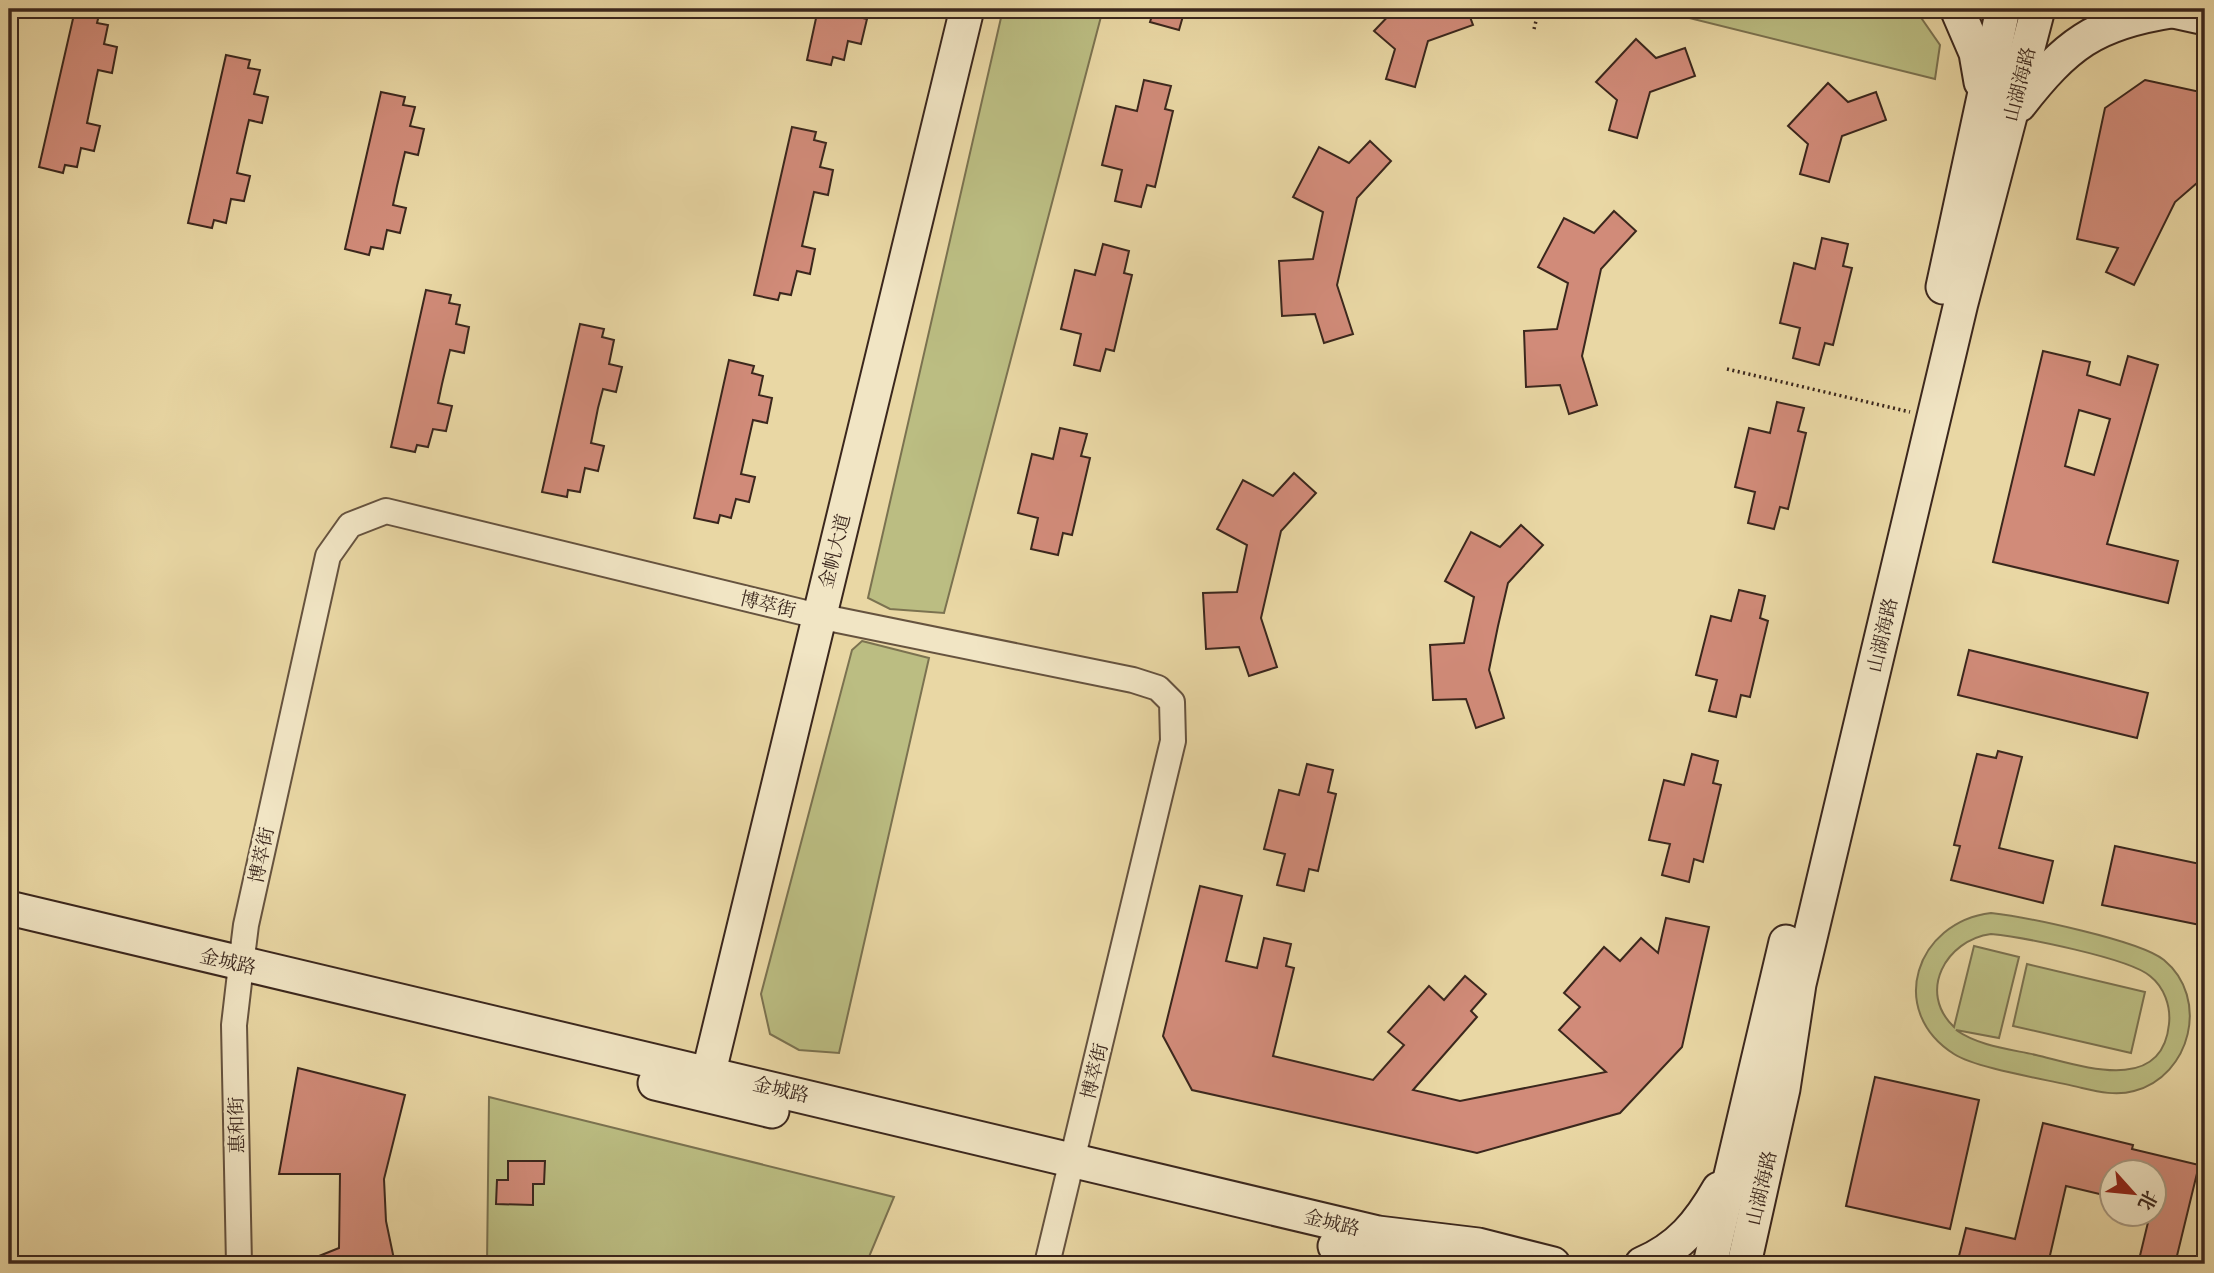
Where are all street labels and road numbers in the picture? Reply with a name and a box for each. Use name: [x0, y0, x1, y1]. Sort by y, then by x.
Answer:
street label: 山湖海路: [1999, 44, 2043, 125]
street label: 金帆大道: [814, 511, 858, 592]
street label: 博萃街: [737, 586, 798, 625]
street label: 山湖海路: [1863, 595, 1905, 675]
street label: 博萃街: [244, 825, 282, 886]
street label: 金城路: [197, 944, 258, 982]
street label: 博萃街: [1076, 1041, 1115, 1102]
street label: 金城路: [750, 1072, 811, 1110]
street label: 惠和街: [225, 1096, 251, 1154]
street label: 山湖海路: [1742, 1148, 1784, 1228]
street label: 金城路: [1301, 1204, 1362, 1243]

